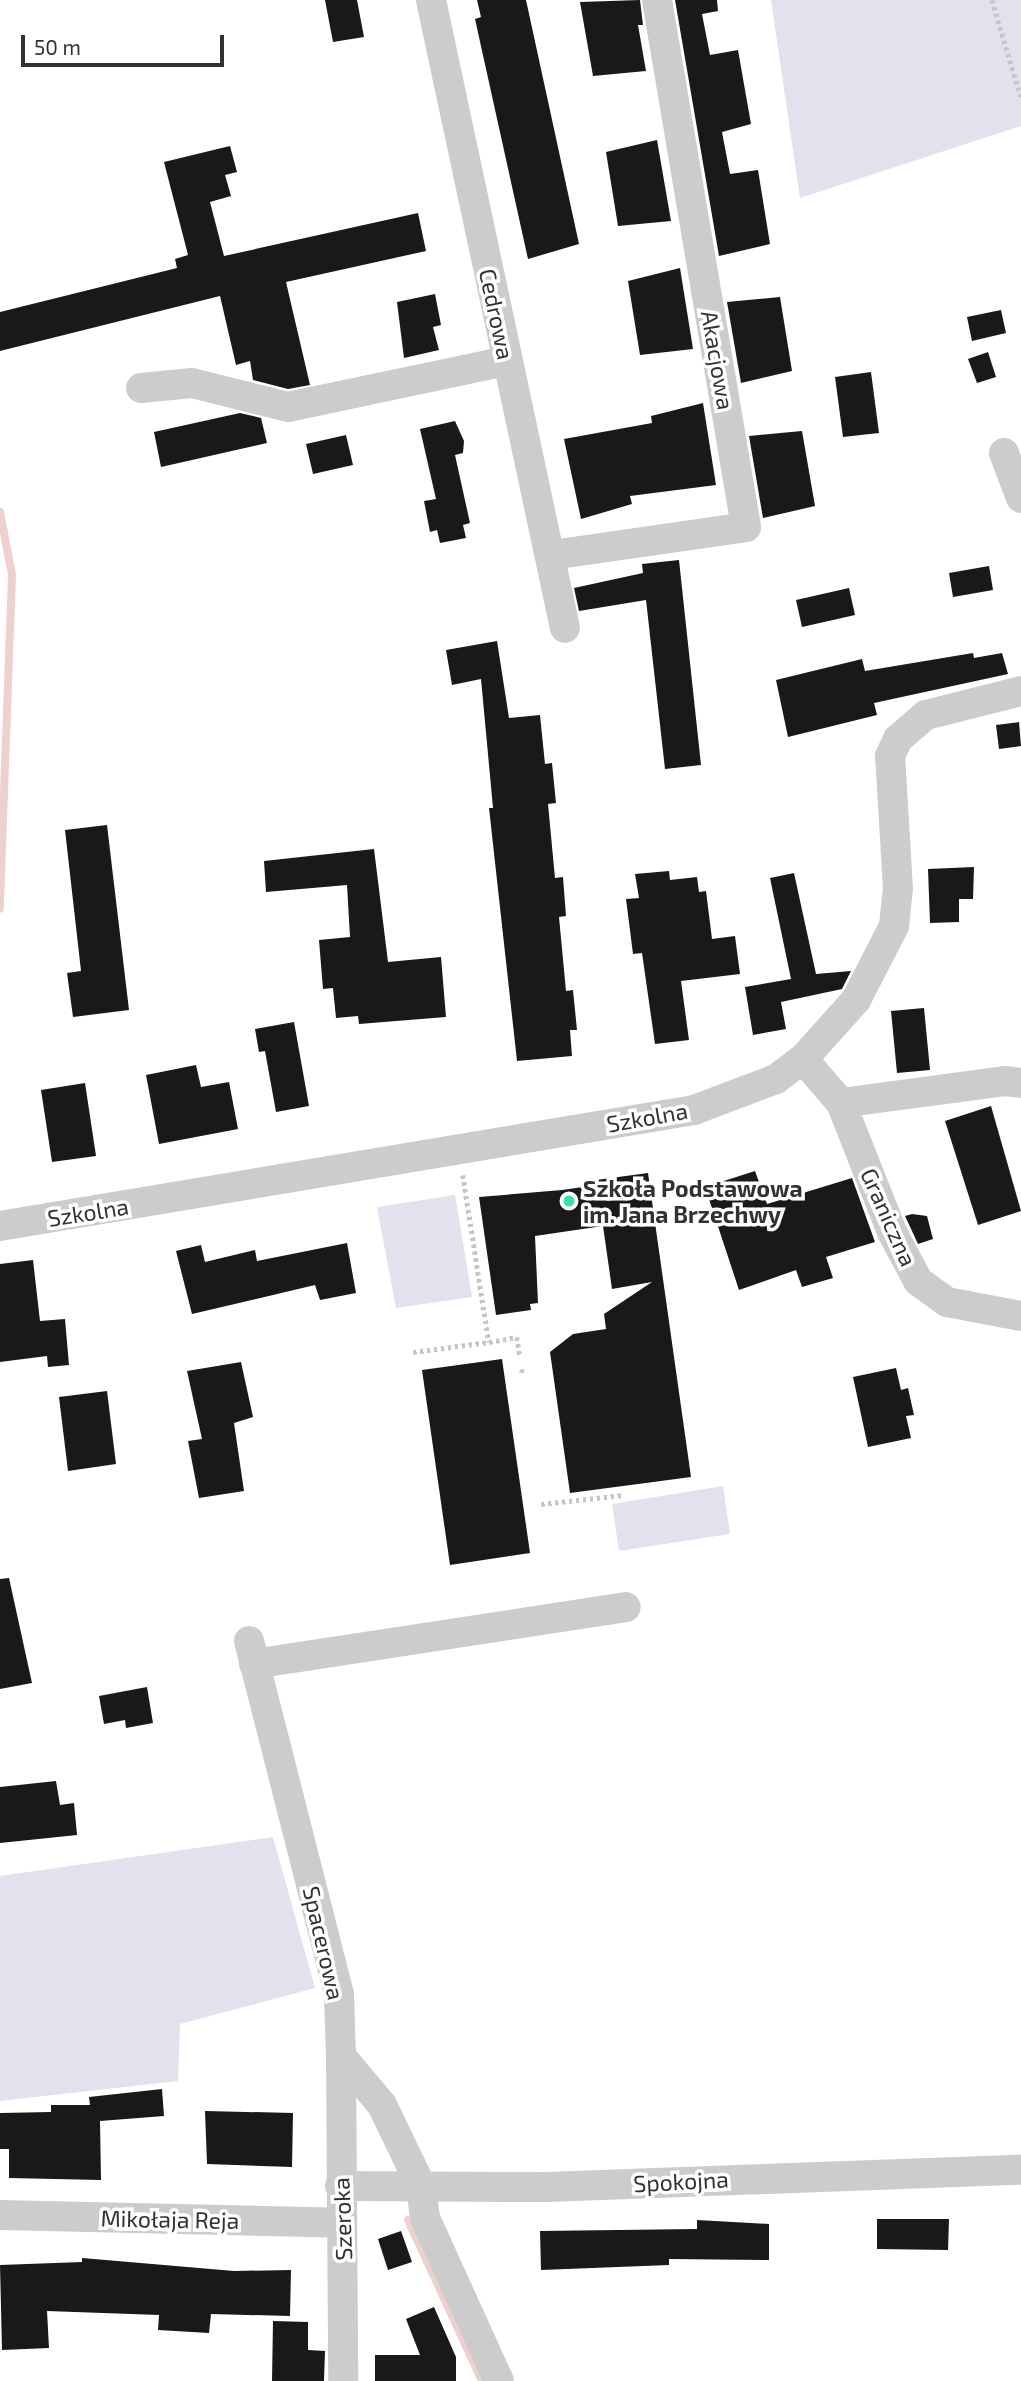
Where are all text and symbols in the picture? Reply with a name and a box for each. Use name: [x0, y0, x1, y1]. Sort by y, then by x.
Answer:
scale bar: [24, 21, 228, 65]
text: 50 m: [34, 34, 81, 59]
street label: Cedrowa: [474, 266, 520, 362]
street label: Akacjowa: [696, 308, 740, 412]
street label: Szkolna: [604, 1096, 690, 1138]
street label: Graniczna: [855, 1164, 923, 1270]
place label: Szkoła Podstawowa im. Jana Brzechwy: [583, 1174, 803, 1228]
street label: Szkolna: [45, 1192, 131, 1232]
marker: Szkoła Podstawowa im. Jana Brzechwy: [561, 1193, 577, 1209]
street label: Spacerowa: [298, 1884, 350, 2002]
street label: Spokojna: [633, 2165, 729, 2197]
street label: Szeroka: [327, 2177, 357, 2261]
street label: Mikołaja Reja: [100, 2204, 240, 2234]

